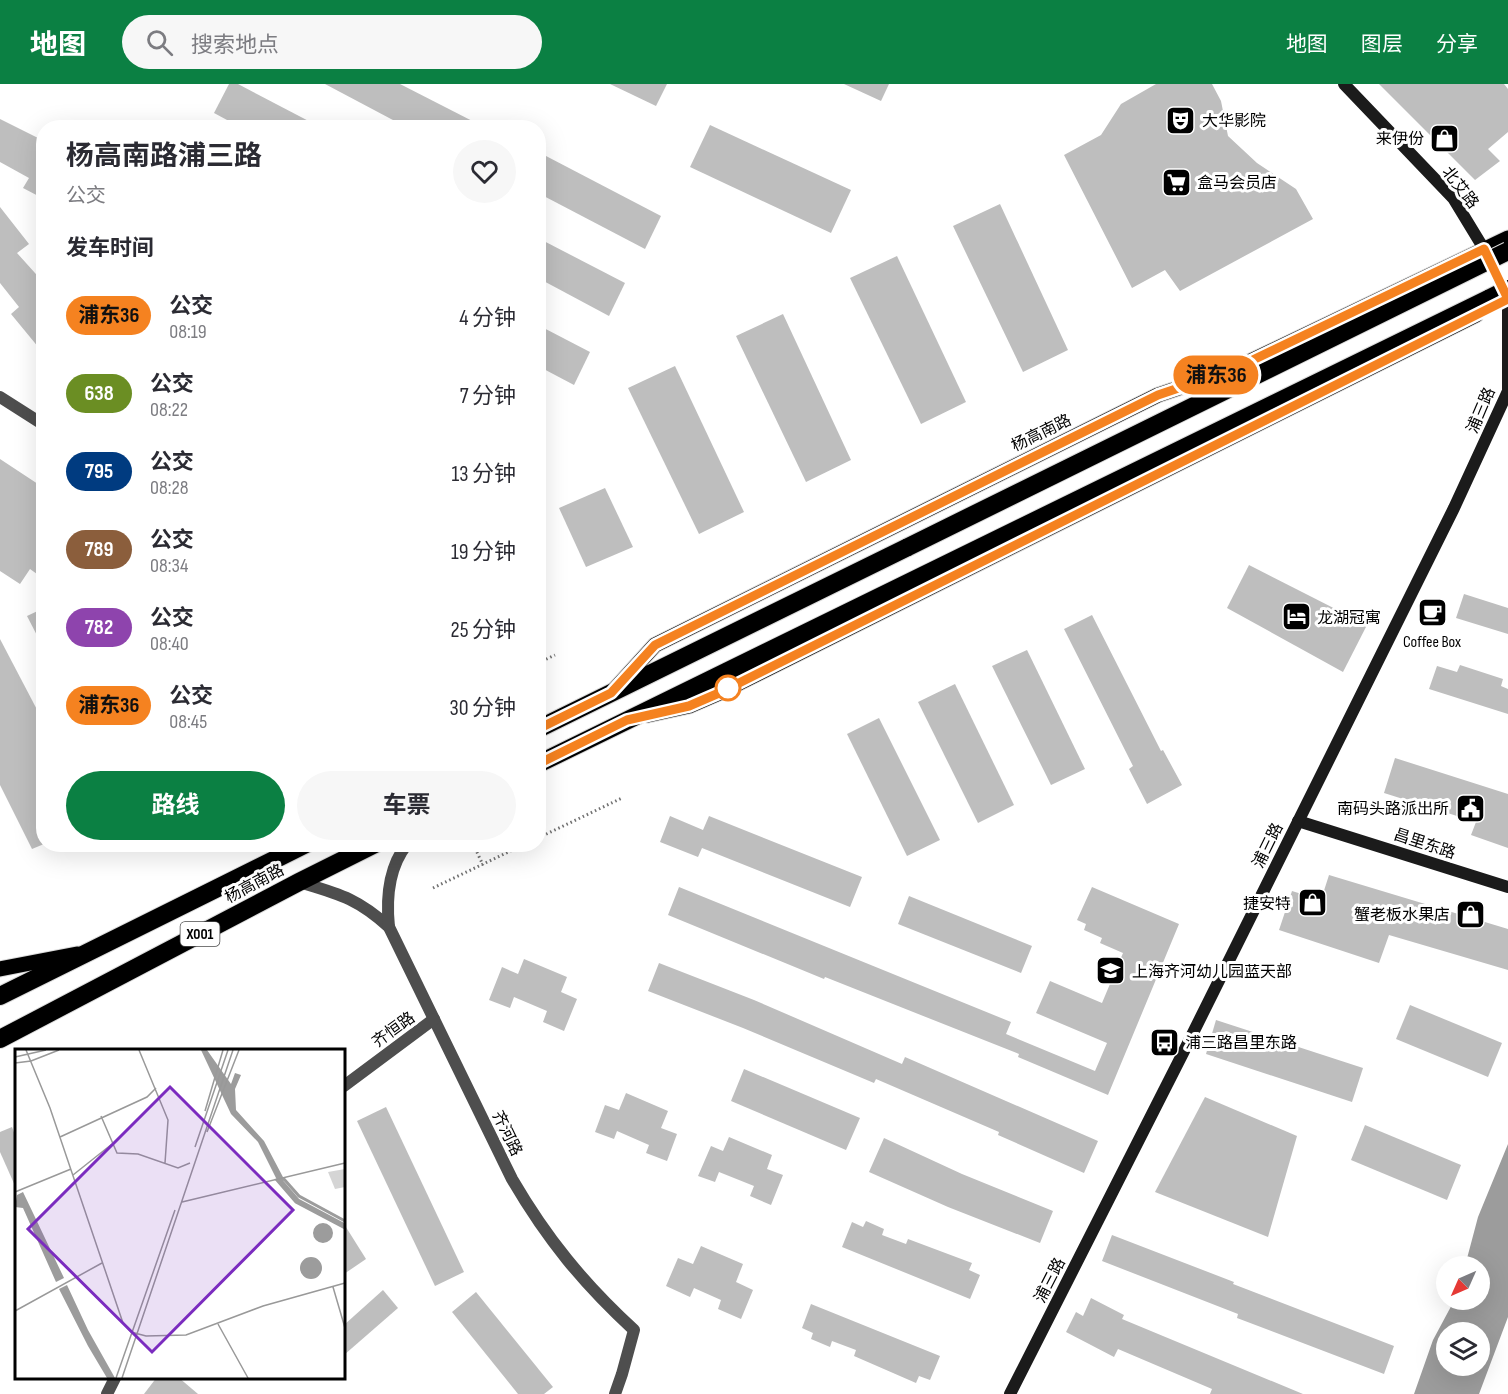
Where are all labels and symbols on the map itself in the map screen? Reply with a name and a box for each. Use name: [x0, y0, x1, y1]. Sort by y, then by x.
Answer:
theatre icon: 大华影院: [1165, 104, 1197, 136]
place label: 大华影院: [1202, 112, 1266, 131]
shop icon: 来伊份: [1429, 122, 1461, 154]
place label: 来伊份: [1376, 130, 1424, 149]
street label: 北艾路: [1438, 163, 1482, 213]
supermarket icon: 盒马会员店: [1160, 166, 1192, 198]
place label: 盒马会员店: [1197, 174, 1277, 193]
line badge: 浦东36: [1174, 356, 1258, 394]
street label: 浦三路: [1463, 385, 1500, 436]
street label: 杨高南路: [1009, 411, 1075, 456]
cafe icon: Coffee Box: [1416, 597, 1448, 629]
hotel icon: 龙湖冠寓: [1280, 601, 1312, 633]
place label: 龙湖冠寓: [1317, 609, 1381, 628]
place label: Coffee Box: [1403, 633, 1461, 652]
unlabelled marker: [715, 675, 741, 701]
public building icon: 南码头路派出所: [1454, 792, 1486, 824]
place label: 南码头路派出所: [1337, 800, 1449, 819]
street label: 浦三路: [1249, 820, 1287, 871]
street label: 昌里东路: [1391, 826, 1458, 863]
street label: 杨高南路: [222, 861, 287, 908]
shop icon: 捷安特: [1296, 887, 1328, 919]
place label: 捷安特: [1243, 895, 1291, 914]
shop icon: 蟹老板水果店: [1455, 898, 1487, 930]
place label: 蟹老板水果店: [1354, 906, 1450, 925]
road number: X001: [180, 922, 220, 946]
school or university icon: 上海齐河幼儿园蓝天部: [1095, 955, 1127, 987]
place label: 上海齐河幼儿园蓝天部: [1132, 963, 1292, 982]
street label: 齐恒路: [369, 1008, 419, 1052]
bus stop icon: 浦三路昌里东路: [1148, 1026, 1180, 1058]
place label: 浦三路昌里东路: [1185, 1034, 1297, 1053]
inset map: [15, 1049, 345, 1379]
street label: 齐河路: [488, 1108, 526, 1159]
street label: 浦三路: [1031, 1255, 1070, 1306]
north arrow: [1436, 1256, 1490, 1310]

